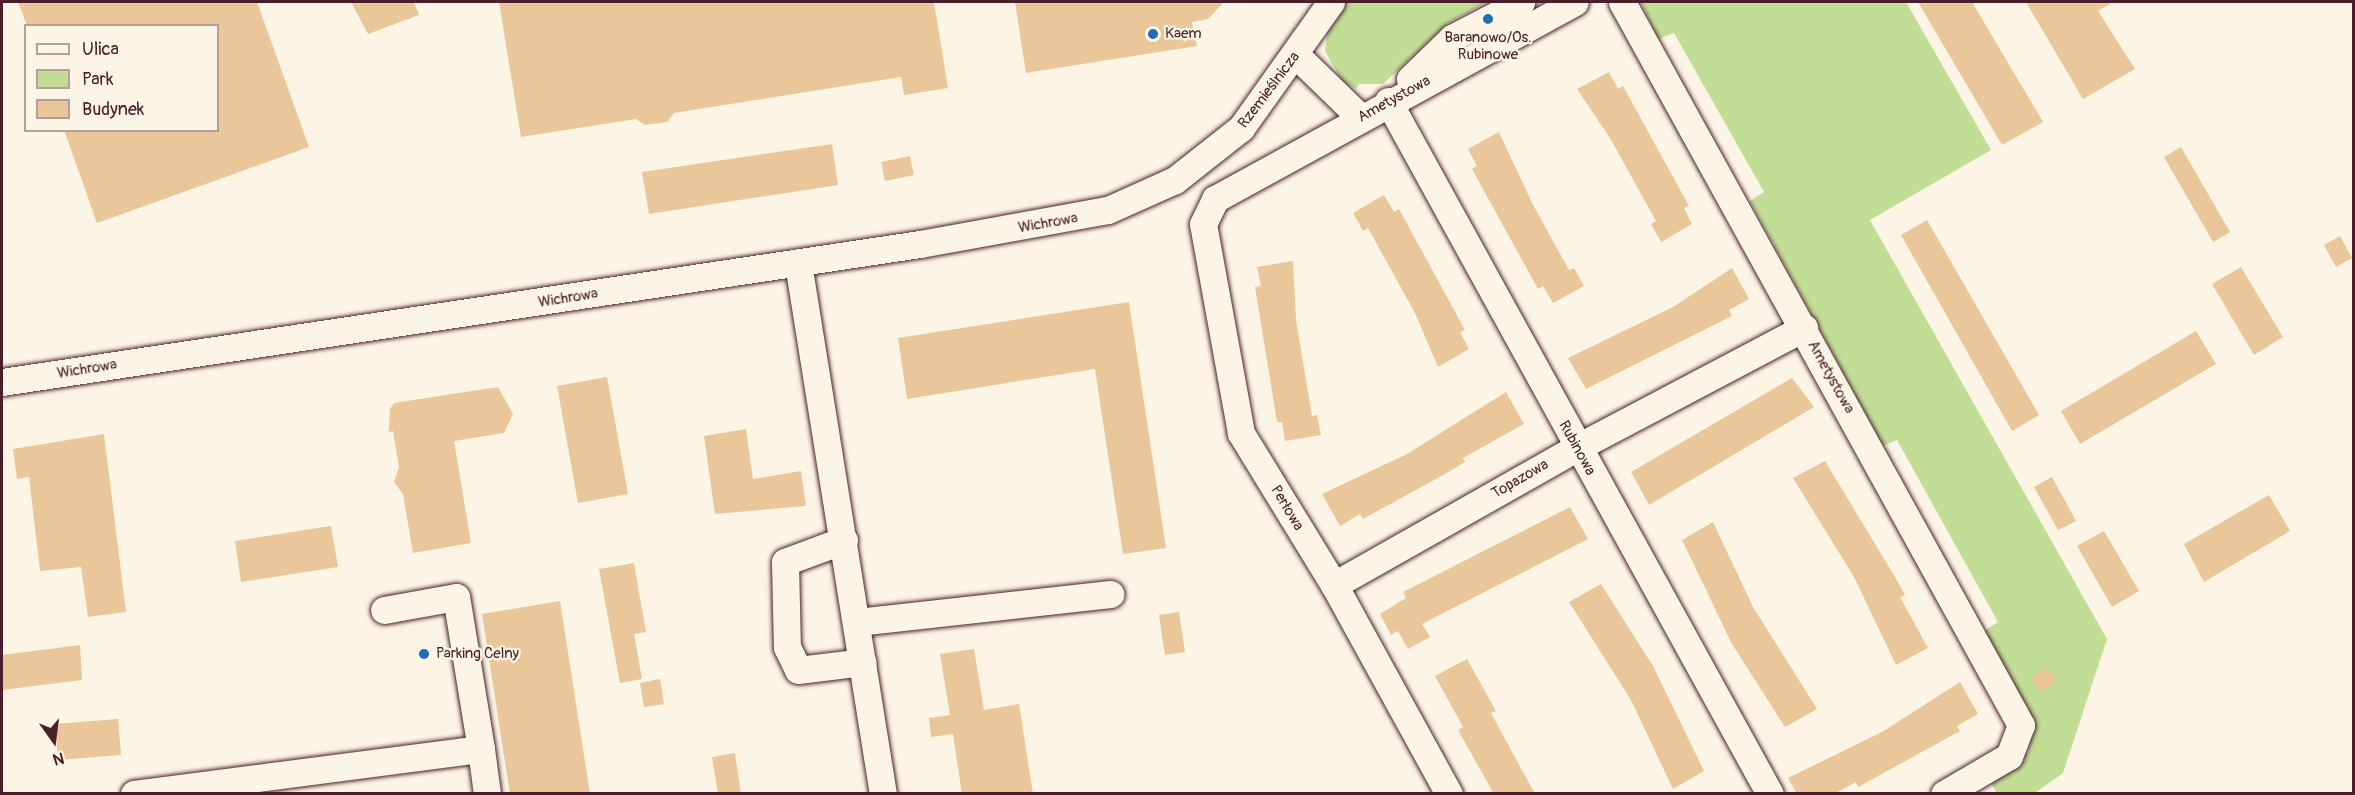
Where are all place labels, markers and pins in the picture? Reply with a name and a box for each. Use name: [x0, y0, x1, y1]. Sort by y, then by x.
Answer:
marker: Baranowo/Os. Rubinowe: [1481, 12, 1495, 26]
place label: Kaem: [1165, 25, 1202, 43]
marker: Kaem: [1146, 27, 1160, 41]
place label: Baranowo/Os. Rubinowe: [1444, 28, 1532, 63]
place label: Parking Celny: [436, 645, 519, 663]
marker: Parking Celny: [417, 647, 431, 661]

